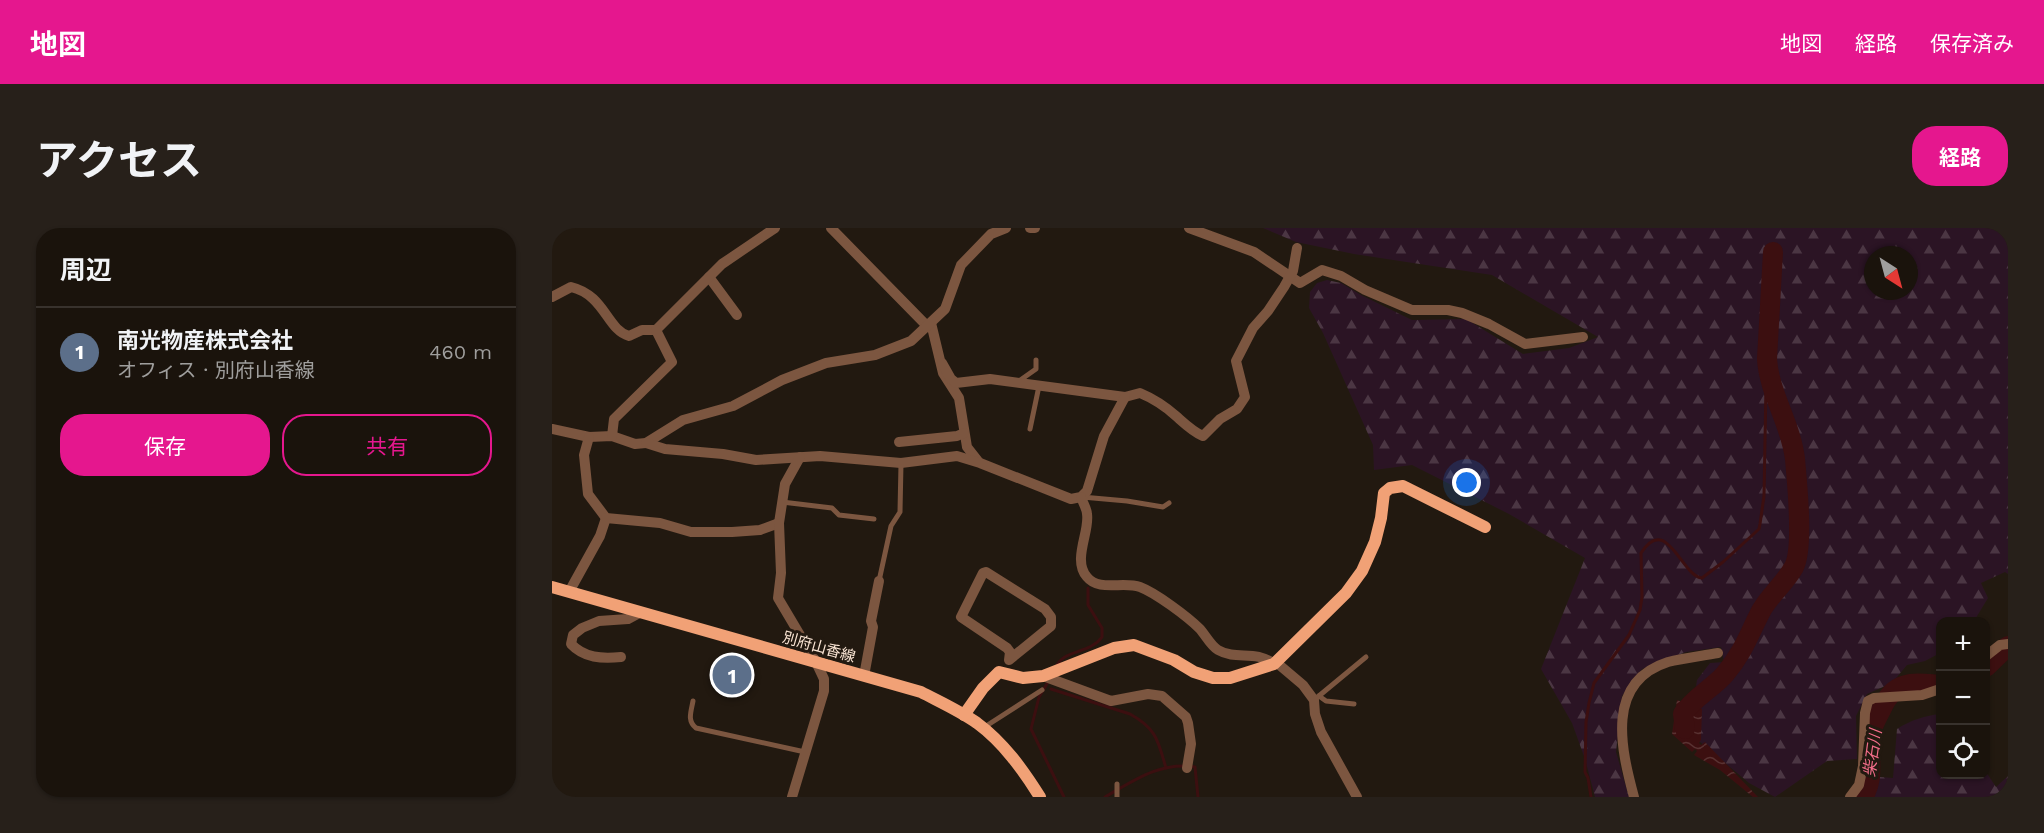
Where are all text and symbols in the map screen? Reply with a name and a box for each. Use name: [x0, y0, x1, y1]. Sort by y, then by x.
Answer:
text: 地図: [30, 28, 86, 61]
text: 地図: [1780, 31, 1822, 56]
text: 経路: [1855, 31, 1897, 56]
text: 保存済み: [1930, 31, 2014, 56]
button: 経路: [1912, 126, 2008, 186]
text: アクセス: [36, 136, 202, 185]
north arrow: [1864, 246, 1918, 300]
text: 周辺: [60, 255, 112, 285]
text: 南光物産株式会社: [117, 328, 293, 353]
text: 1: [75, 340, 84, 364]
text: 460 m: [429, 340, 492, 364]
text: オフィス · 別府山香線: [117, 358, 315, 382]
button: 保存: [60, 414, 270, 476]
button: 共有: [282, 414, 492, 476]
your location: [1452, 468, 1481, 497]
map controls: [1936, 617, 1990, 779]
button: +: [1936, 617, 1990, 671]
street label: 別府山香線: [780, 628, 858, 666]
pin: 1: [712, 652, 752, 698]
button: −: [1936, 671, 1990, 725]
button: locate: [1936, 725, 1990, 779]
water label: 柴石川: [1860, 726, 1886, 778]

